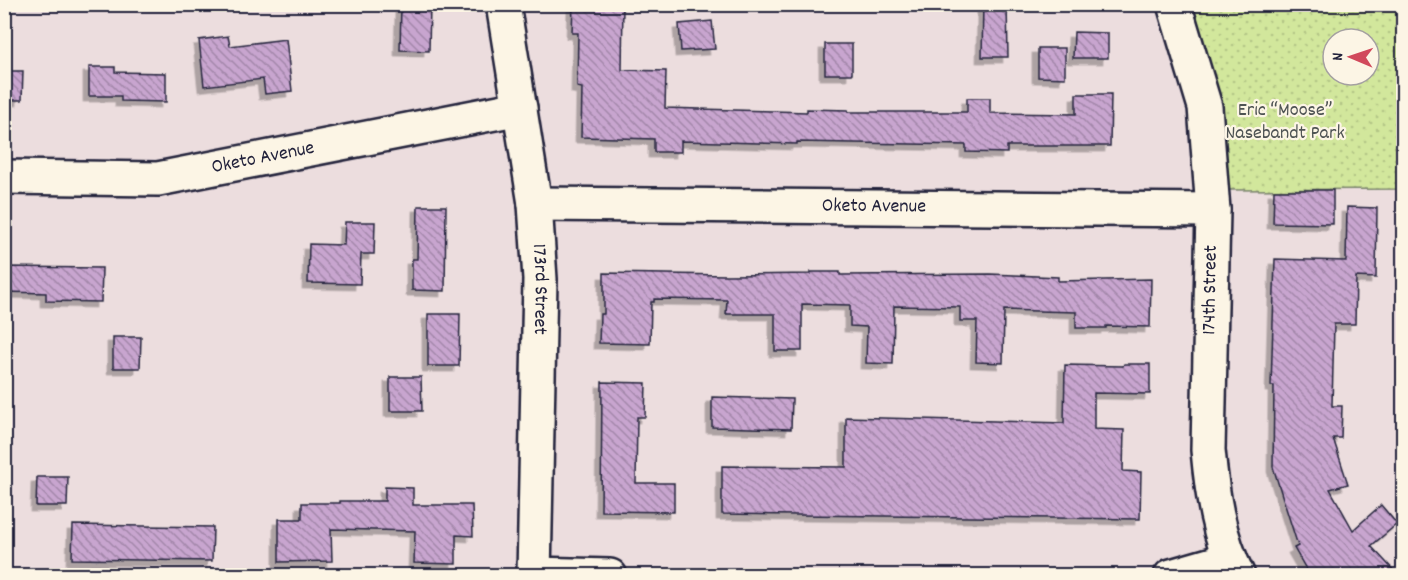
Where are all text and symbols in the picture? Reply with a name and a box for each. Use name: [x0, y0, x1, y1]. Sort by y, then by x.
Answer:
north arrow: [1321, 27, 1381, 87]
text: N: [1327, 52, 1350, 61]
park label: Eric “Moose” Nasebandt Park: [1225, 97, 1345, 148]
street label: Oketo Avenue: [209, 135, 317, 182]
street label: Oketo Avenue: [822, 193, 926, 221]
street label: 173rd Street: [524, 243, 554, 335]
street label: 174th Street: [1196, 245, 1226, 335]

